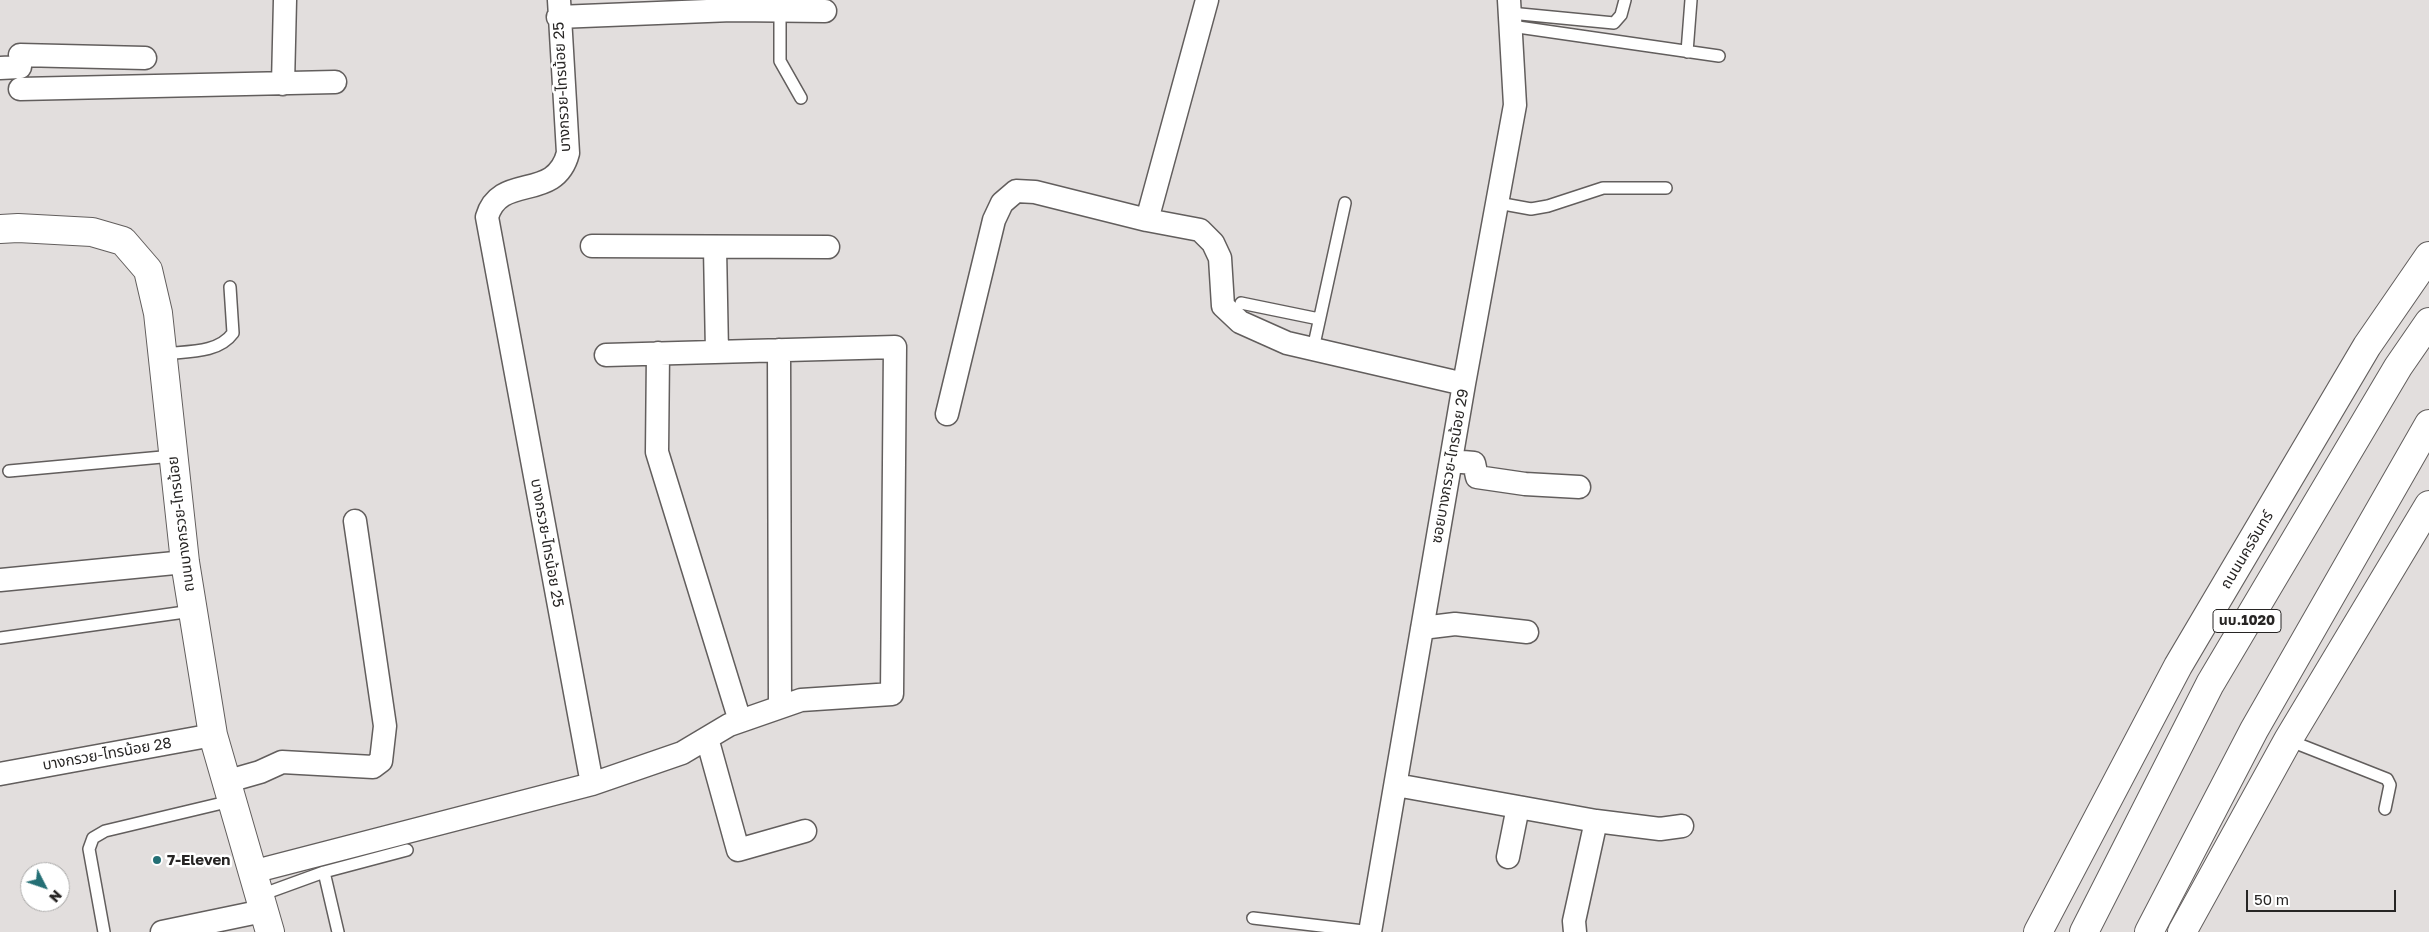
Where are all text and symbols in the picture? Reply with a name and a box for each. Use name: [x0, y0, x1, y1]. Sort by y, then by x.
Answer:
street label: บางกรวย-ไทรน้อย 25: [550, 21, 574, 153]
street label: ซอยบางกรวย-ไทรน้อย 29: [1428, 387, 1472, 545]
street label: ถนนบางกรวย-ไทรน้อย: [164, 455, 198, 593]
street label: บางกรวย-ไทรน้อย 25: [527, 477, 567, 609]
street label: ถนนนครอินทร์: [2217, 508, 2277, 592]
road number: นบ.1020: [2213, 610, 2281, 632]
street label: บางกรวย-ไทรน้อย 28: [41, 734, 173, 774]
place label: 7-Eleven: [167, 851, 230, 869]
marker: 7-Eleven: [151, 854, 163, 866]
north arrow: [20, 862, 70, 912]
scale bar: [2249, 880, 2399, 912]
text: N: [46, 887, 66, 906]
text: 50 m: [2254, 890, 2289, 908]

